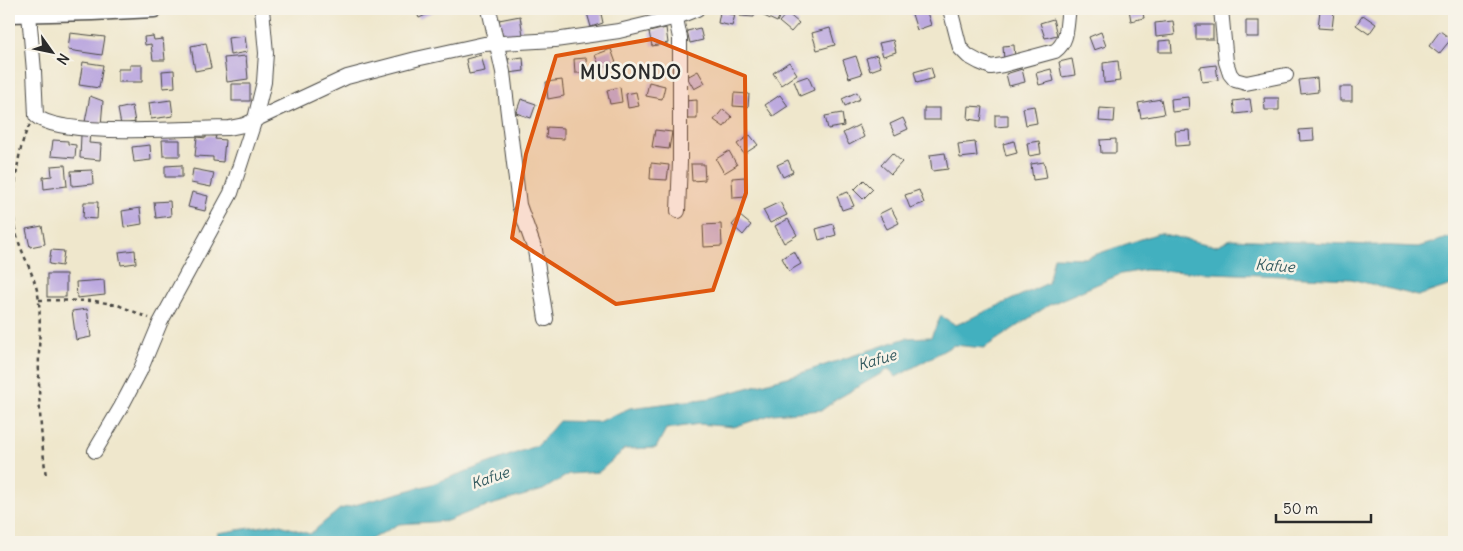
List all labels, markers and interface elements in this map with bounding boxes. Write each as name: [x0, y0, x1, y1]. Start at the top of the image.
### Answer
north arrow: [28, 28, 78, 78]
text: N: [53, 50, 73, 68]
district label: MUSONDO: [580, 60, 682, 84]
water label: Kafue: [1255, 255, 1296, 276]
water label: Kafue: [855, 345, 899, 374]
water label: Kafue: [468, 462, 512, 493]
scale bar: [1276, 491, 1370, 523]
text: 50 m: [1283, 499, 1318, 518]

